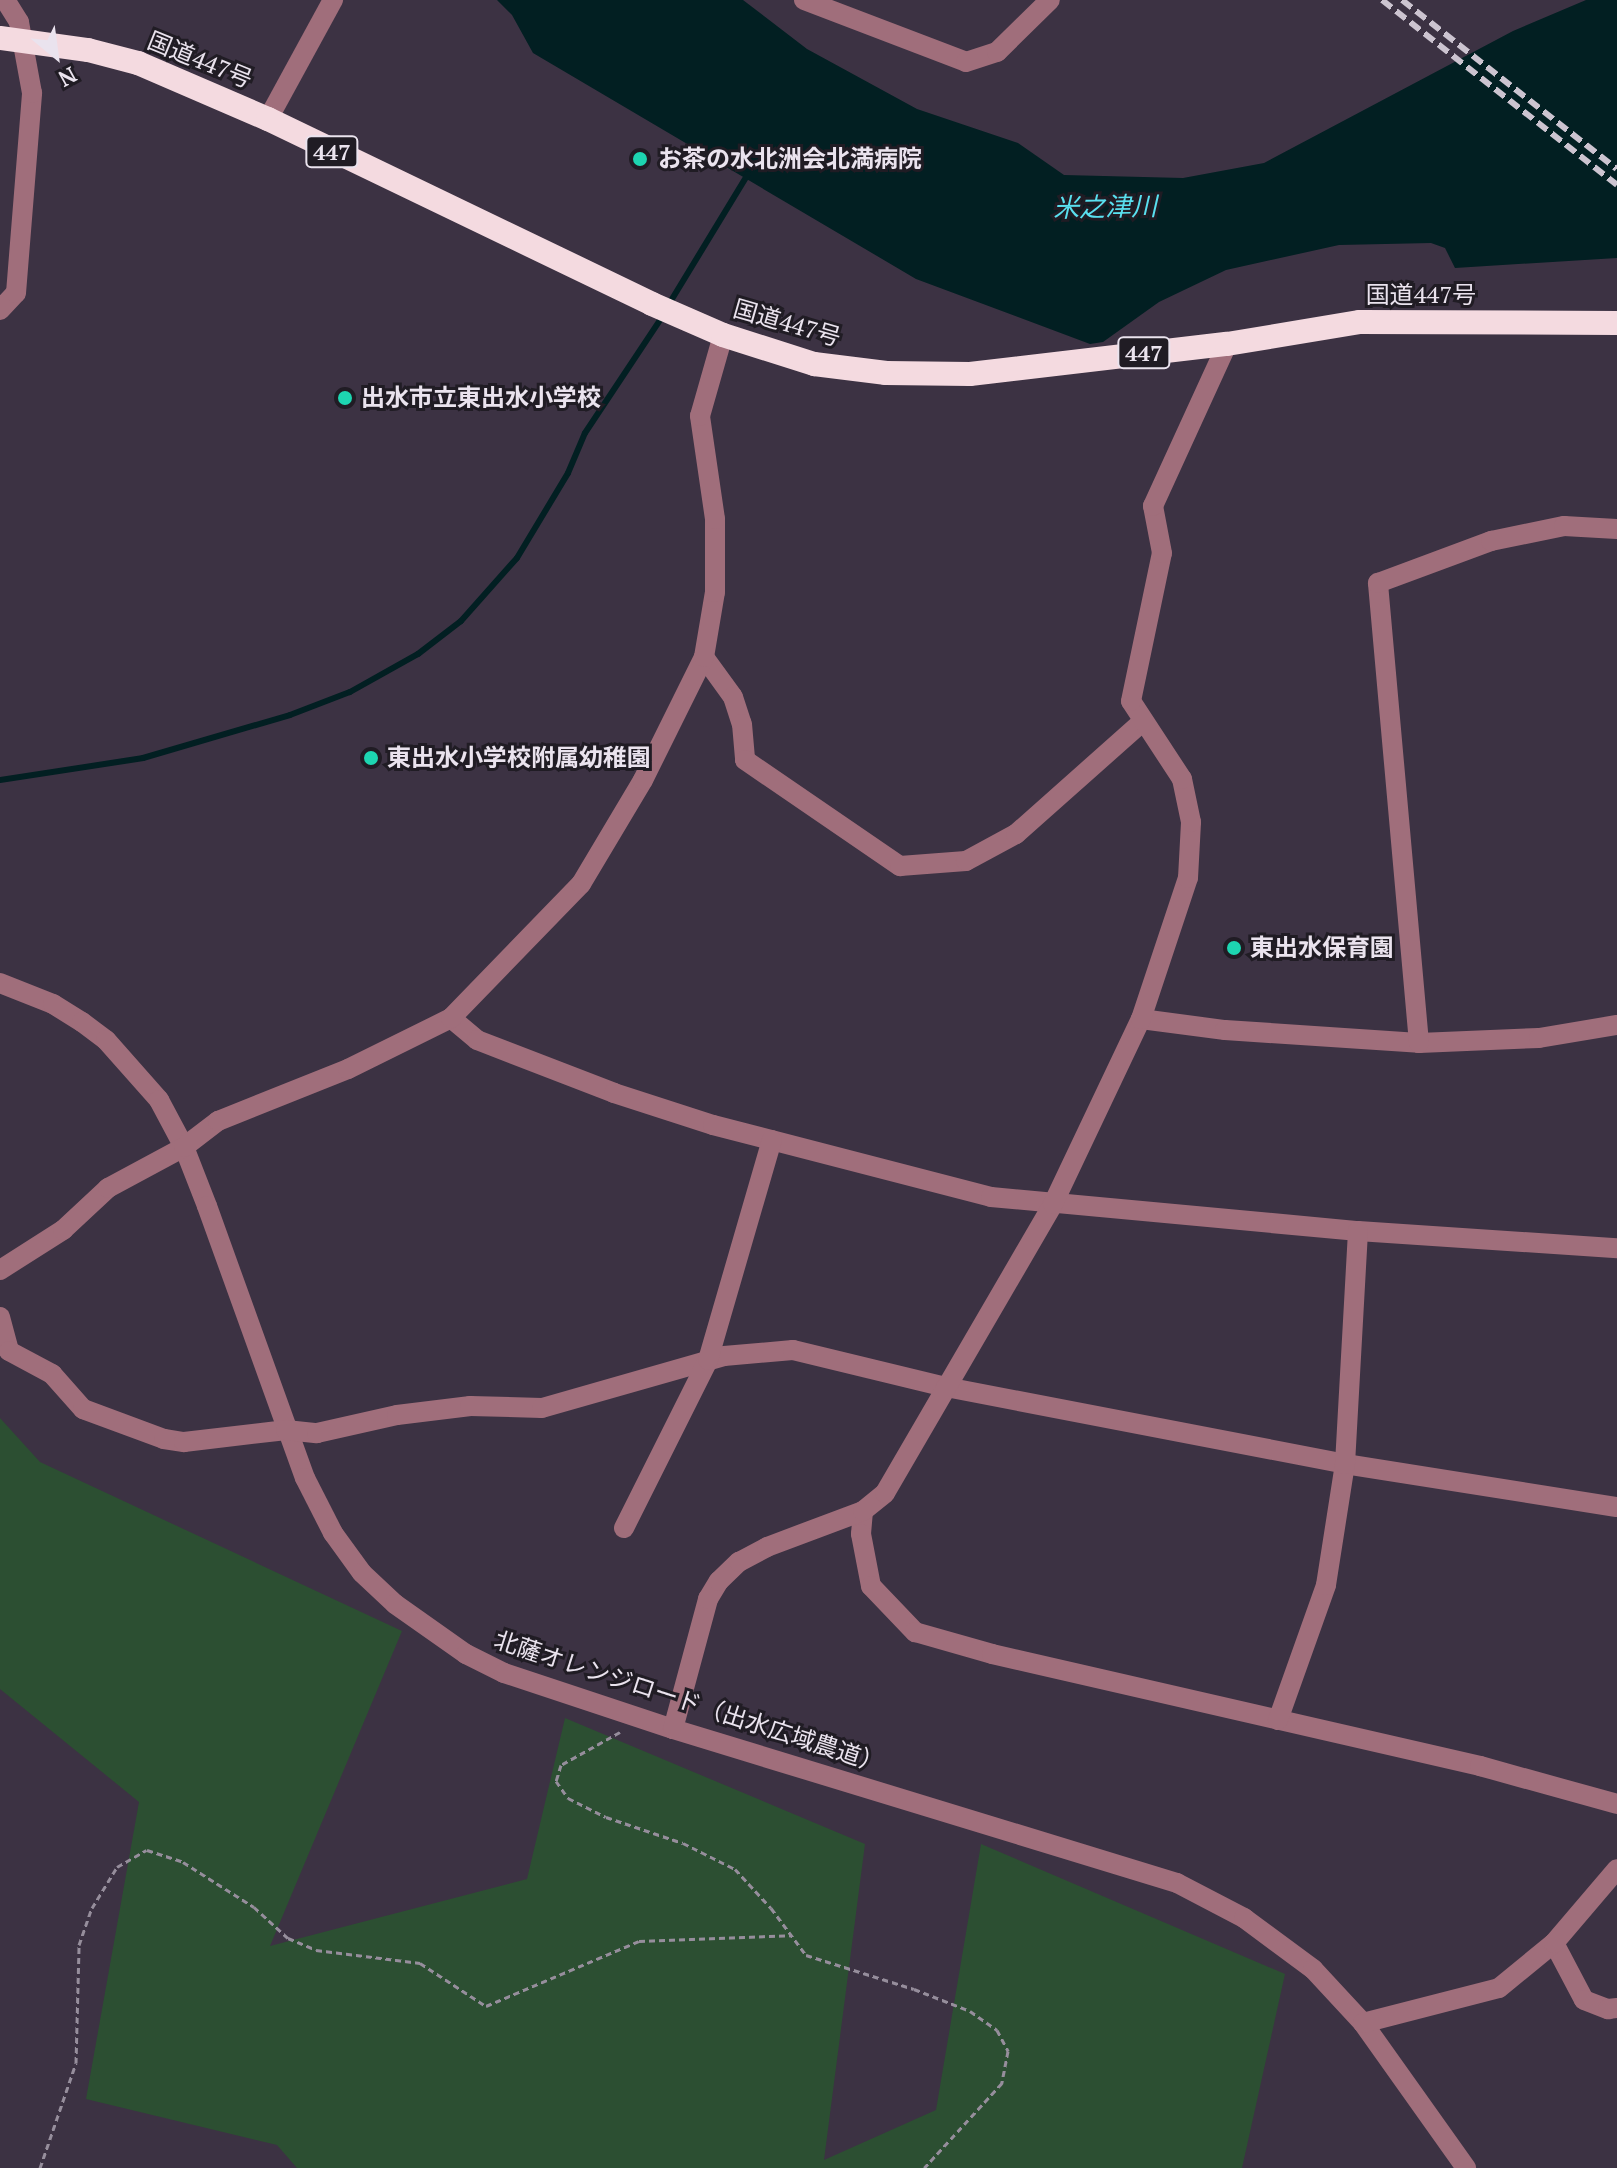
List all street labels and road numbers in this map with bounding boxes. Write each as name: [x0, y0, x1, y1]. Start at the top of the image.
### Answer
street label: 国道447号: [143, 26, 257, 94]
road number: 447: [304, 134, 360, 170]
street label: 国道447号: [1366, 281, 1476, 309]
street label: 国道447号: [730, 294, 844, 352]
road number: 447: [1116, 335, 1172, 371]
street label: 北薩オレンジロード（出水広域農道）: [491, 1625, 887, 1779]

